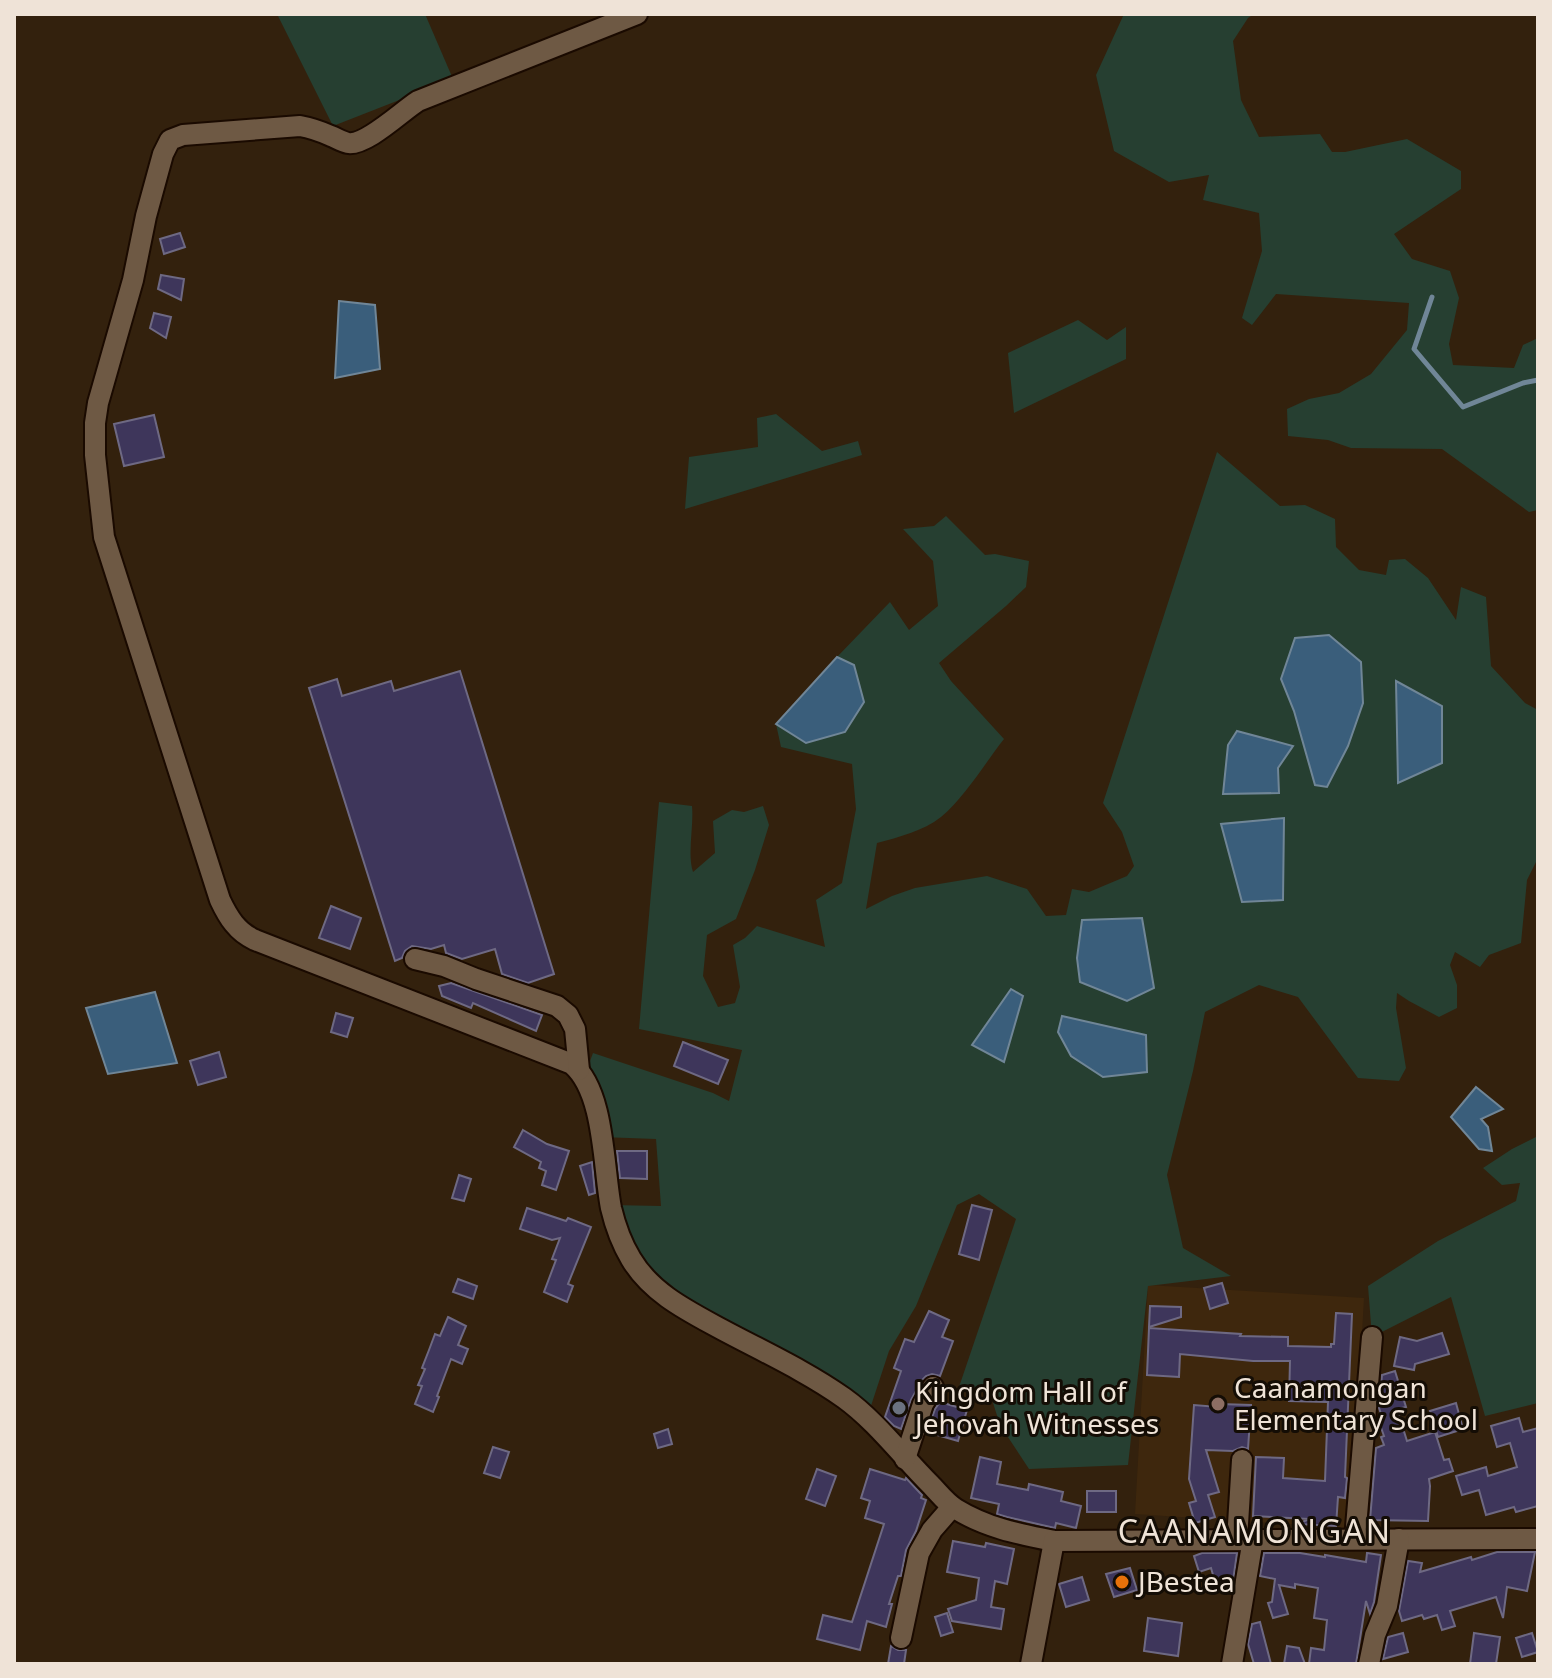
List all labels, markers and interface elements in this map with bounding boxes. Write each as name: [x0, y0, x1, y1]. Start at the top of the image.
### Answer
place label: Caanamongan Elementary School: [1234, 1368, 1478, 1438]
place label: Kingdom Hall of Jehovah Witnesses: [912, 1372, 1159, 1442]
marker: Caanamongan Elementary School: [1209, 1395, 1227, 1413]
marker: Kingdom Hall of Jehovah Witnesses: [890, 1399, 908, 1417]
district label: CAANAMONGAN: [1118, 1509, 1392, 1552]
place label: JBestea: [1135, 1562, 1235, 1600]
marker: JBestea: [1113, 1573, 1131, 1591]

